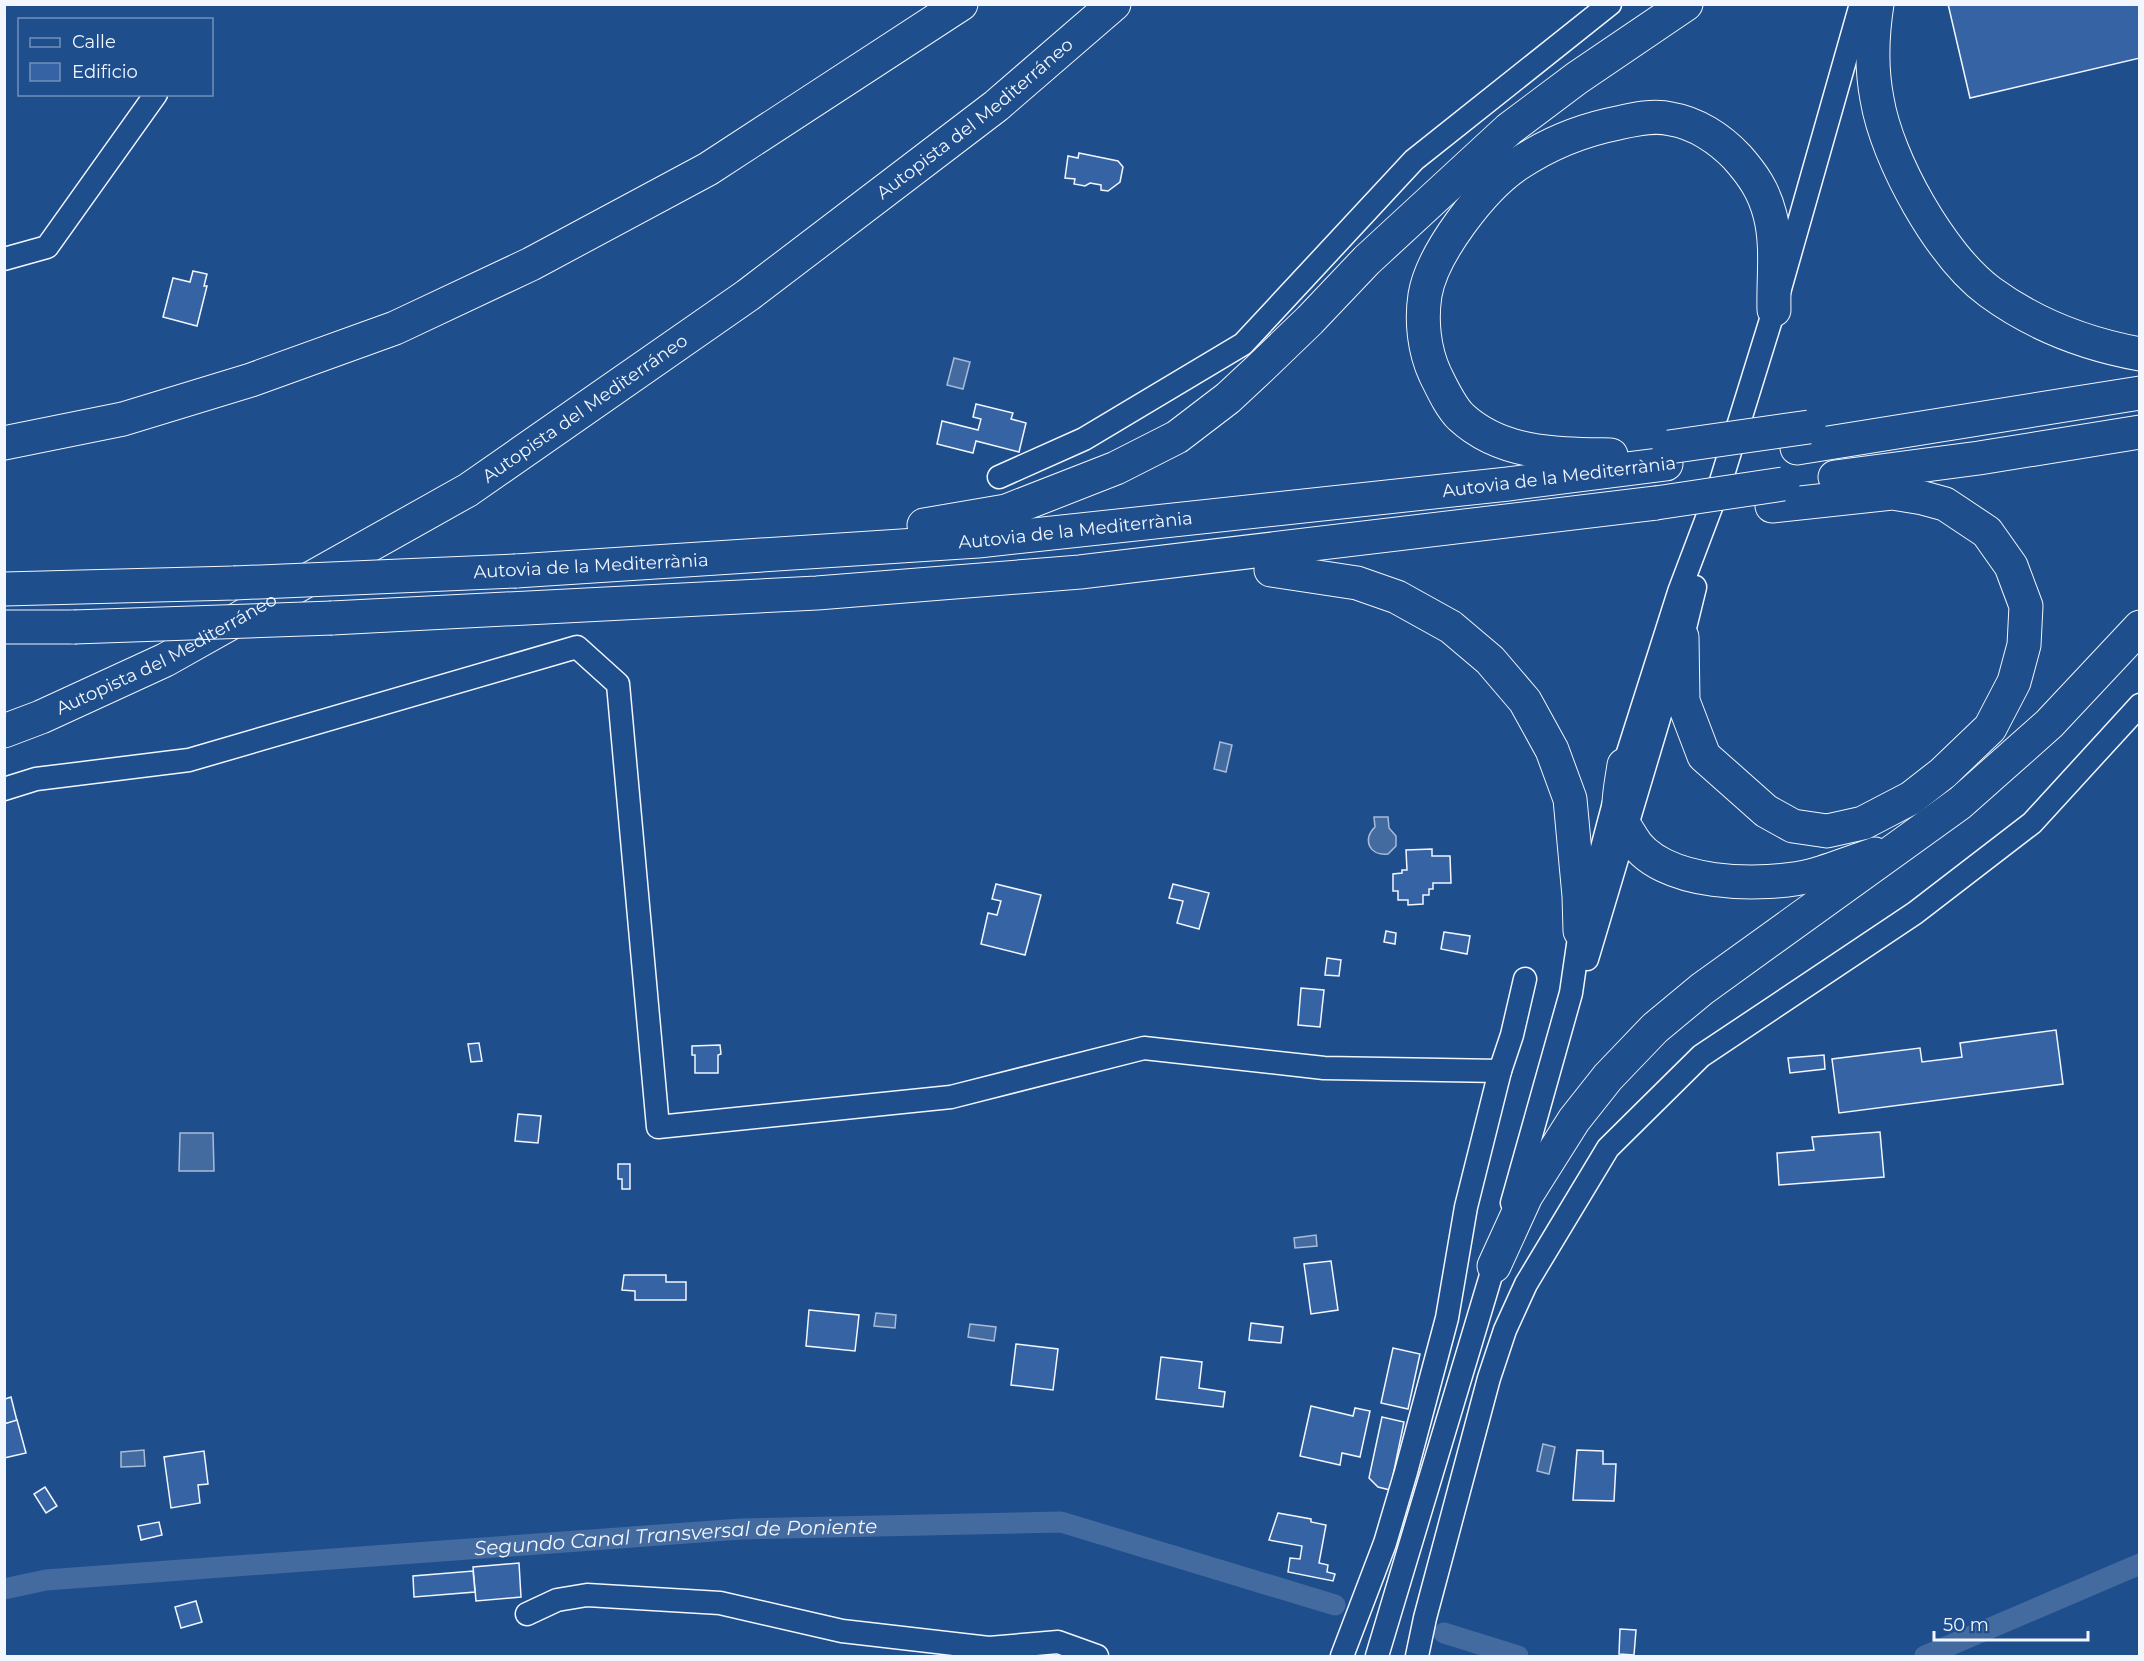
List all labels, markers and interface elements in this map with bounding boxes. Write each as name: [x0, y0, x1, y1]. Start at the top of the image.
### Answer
legend: [18, 18, 213, 96]
text: Calle: [72, 31, 116, 53]
street label: Autopista del Mediterráneo: [872, 33, 1077, 204]
text: Edificio: [72, 61, 138, 83]
street label: Autopista del Mediterráneo: [478, 329, 692, 488]
street label: Autovia de la Mediterrània: [1441, 452, 1677, 502]
street label: Autovia de la Mediterrània: [958, 507, 1194, 553]
street label: Autovia de la Mediterrània: [473, 549, 709, 583]
street label: Autopista del Mediterráneo: [53, 588, 281, 720]
water label: Segundo Canal Transversal de Poniente: [473, 1514, 877, 1561]
scale bar: [1934, 1604, 2088, 1642]
text: 50 m: [1943, 1614, 1989, 1636]

